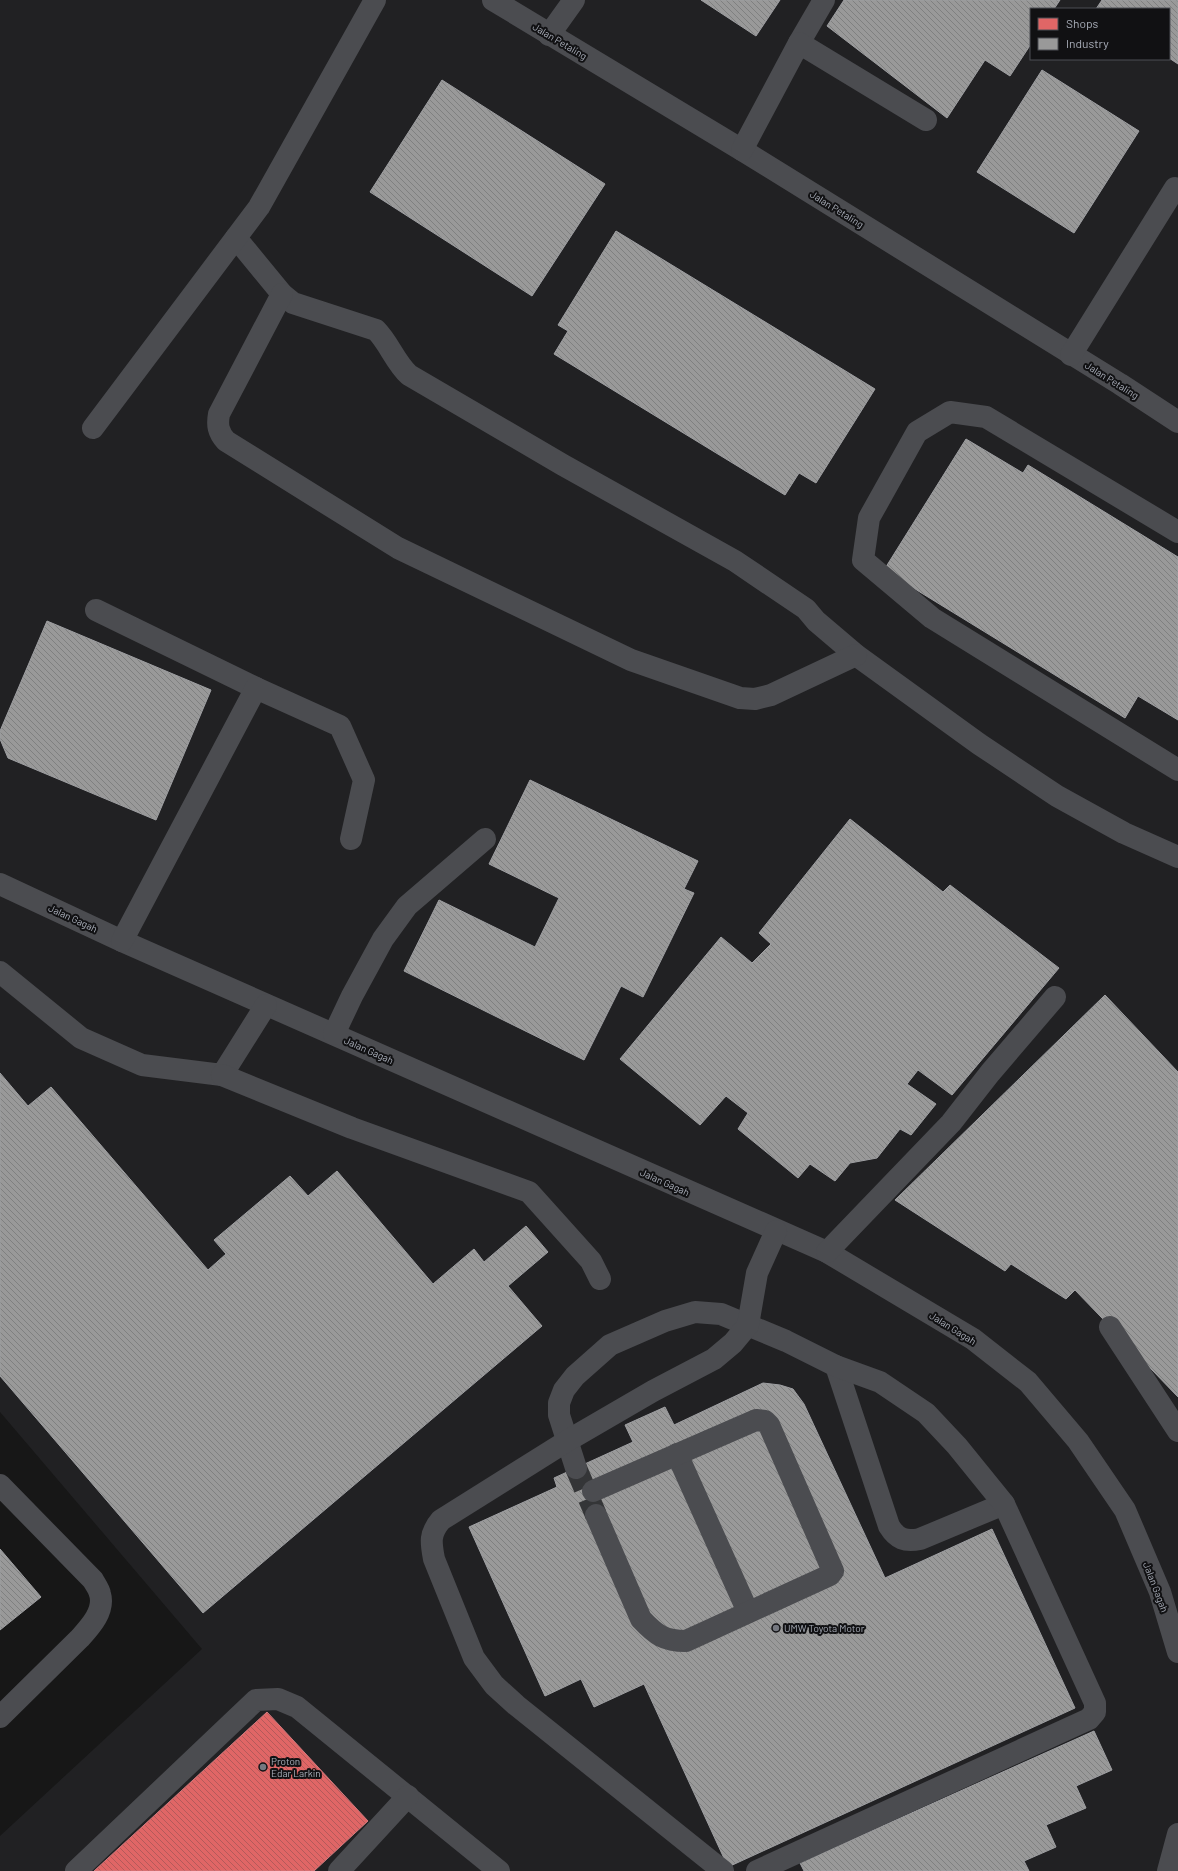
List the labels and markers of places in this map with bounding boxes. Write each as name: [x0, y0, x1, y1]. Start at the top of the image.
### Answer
place label: UMW Toyota Motor: [784, 1622, 865, 1634]
marker: UMW Toyota Motor: [771, 1623, 781, 1633]
place label: Proton Edar Larkin: [271, 1755, 321, 1779]
marker: Proton Edar Larkin: [258, 1762, 268, 1772]

